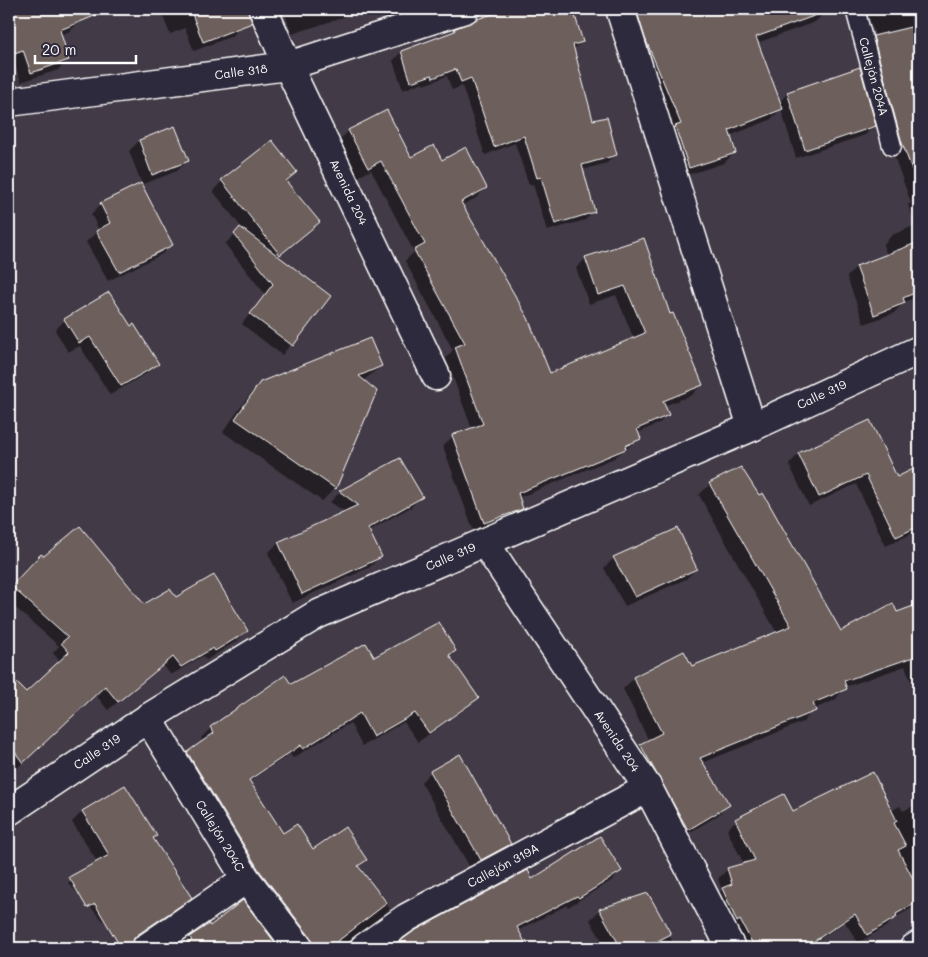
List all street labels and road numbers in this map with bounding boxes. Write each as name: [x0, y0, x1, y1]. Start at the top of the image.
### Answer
street label: Callejón 204A: [856, 35, 892, 117]
street label: Calle 318: [214, 60, 268, 82]
street label: Avenida 204: [327, 156, 372, 227]
street label: Calle 319: [794, 376, 849, 412]
street label: Calle 319: [423, 538, 478, 574]
street label: Avenida 204: [591, 706, 644, 775]
street label: Calle 319: [70, 730, 123, 773]
street label: Callejón 204C: [193, 797, 249, 874]
street label: Callejón 319A: [464, 839, 541, 891]

